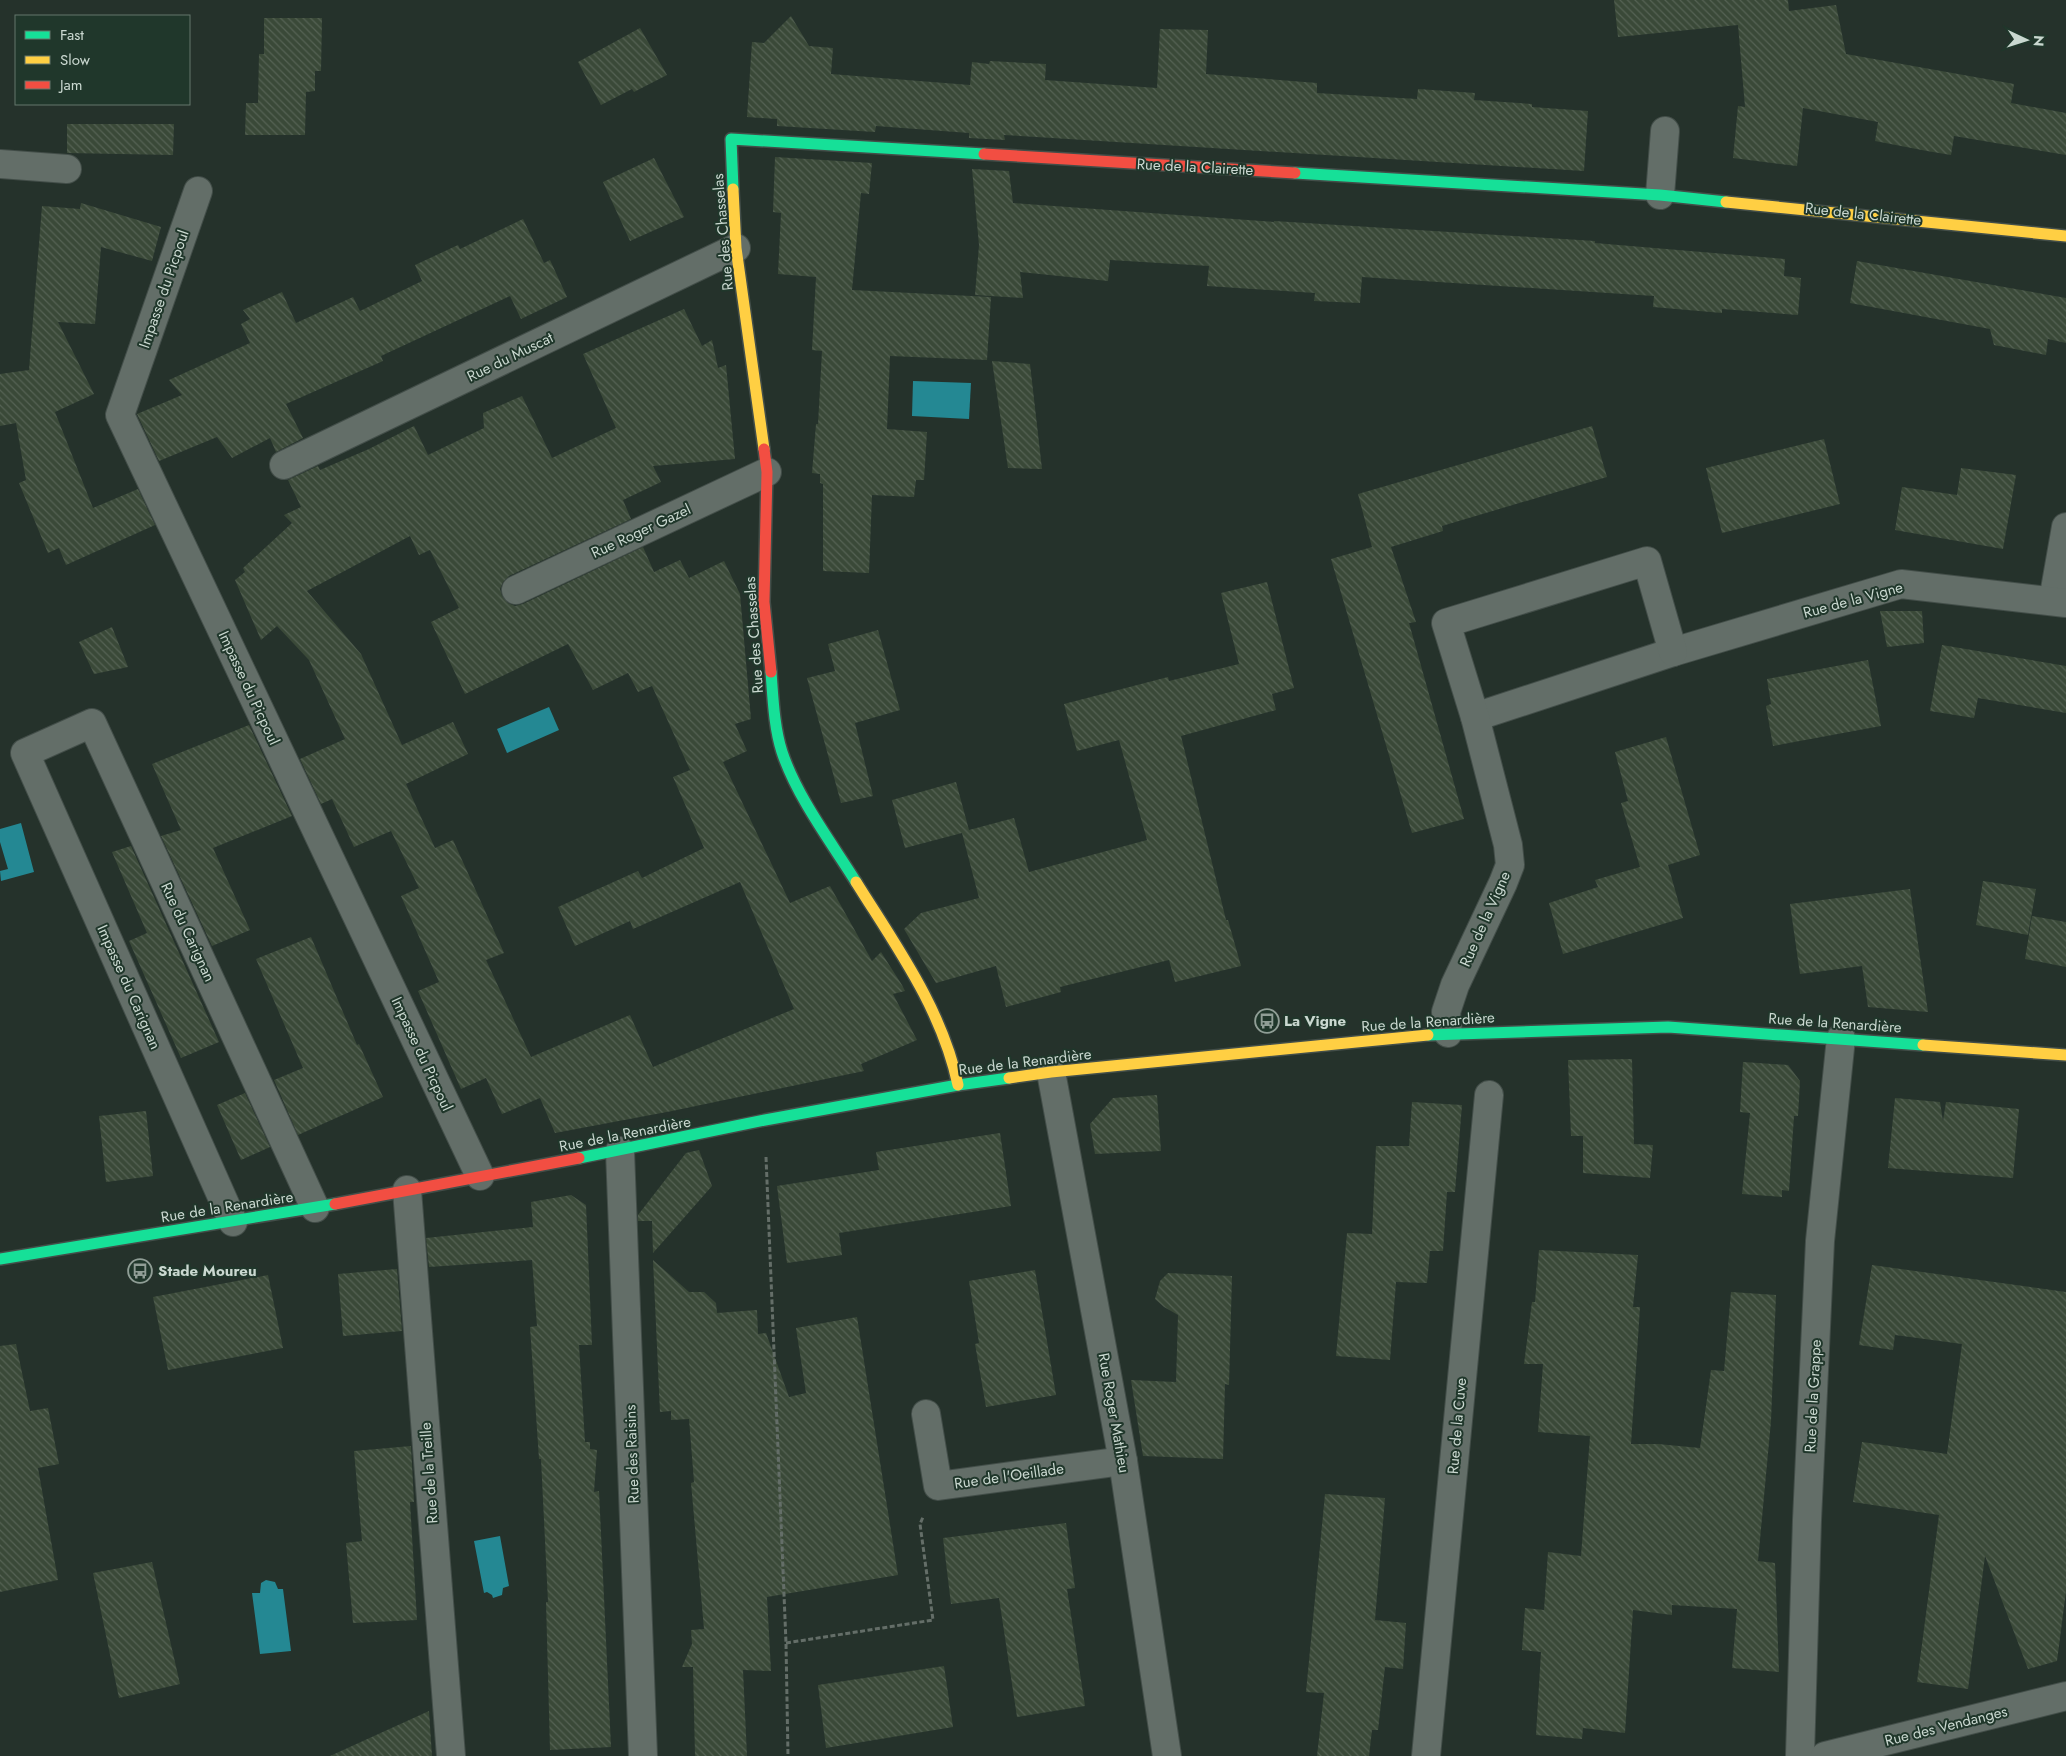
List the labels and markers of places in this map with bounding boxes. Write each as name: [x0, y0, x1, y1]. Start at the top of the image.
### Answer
bus stop icon: La Vigne: [1254, 1008, 1280, 1034]
place label: La Vigne: [1284, 1010, 1346, 1032]
bus stop icon: Stade Moureu: [127, 1258, 153, 1284]
place label: Stade Moureu: [158, 1260, 257, 1282]

